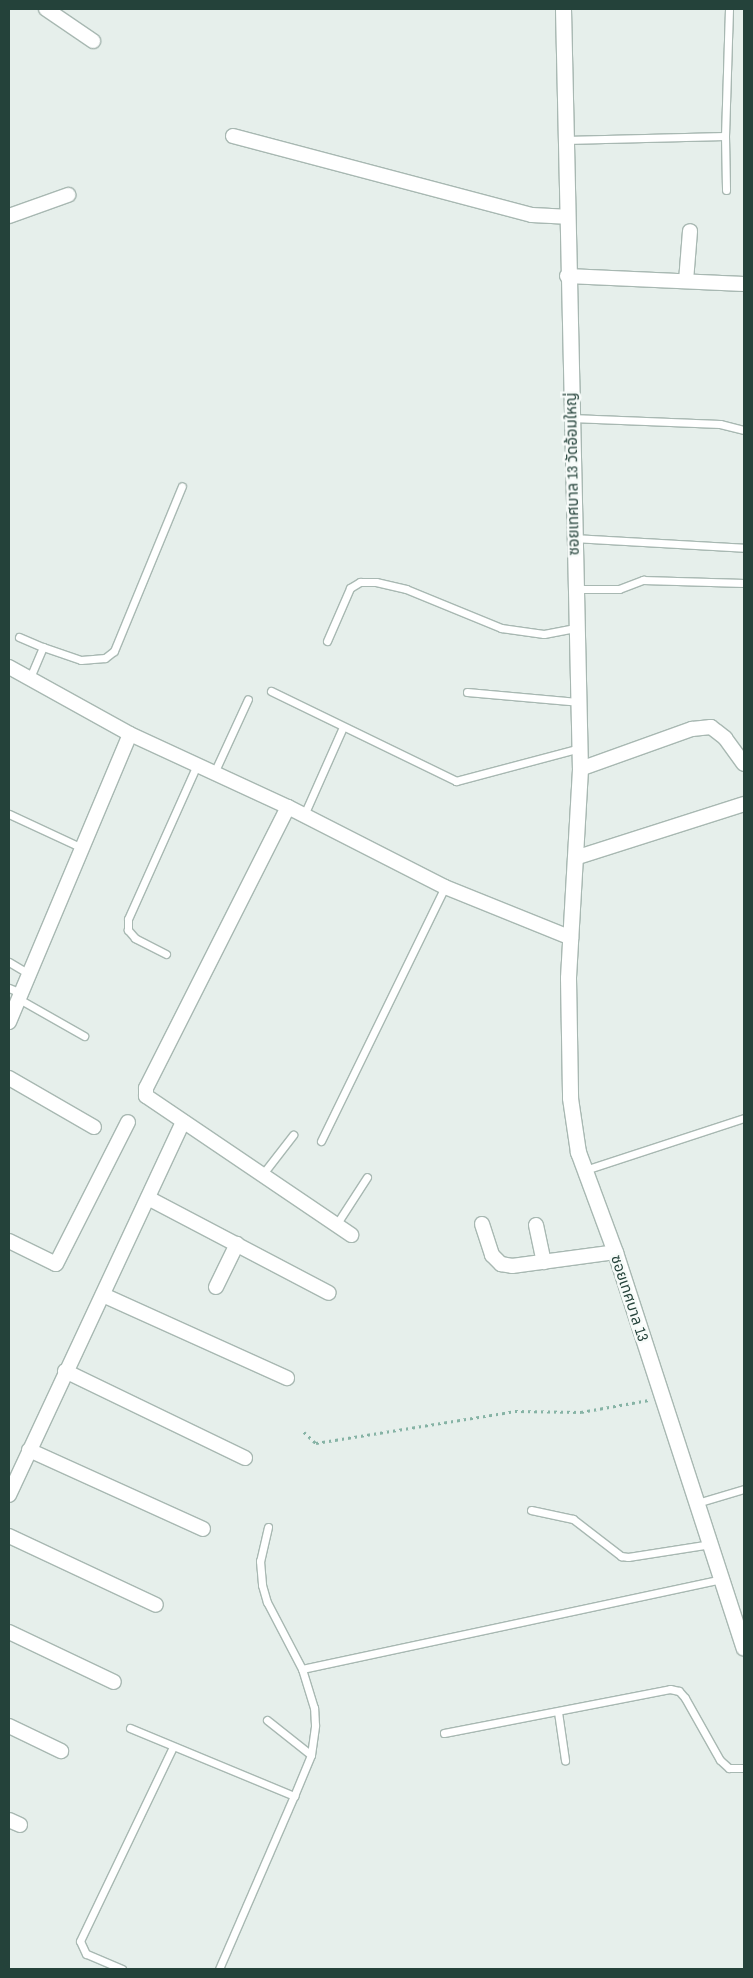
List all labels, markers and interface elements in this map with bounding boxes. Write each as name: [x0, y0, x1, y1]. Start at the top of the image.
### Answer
street label: ซอยเทศบาล 13 วัดอ้อมใหญ่: [562, 392, 582, 556]
street label: ซอยเทศบาล 13: [608, 1253, 652, 1343]

